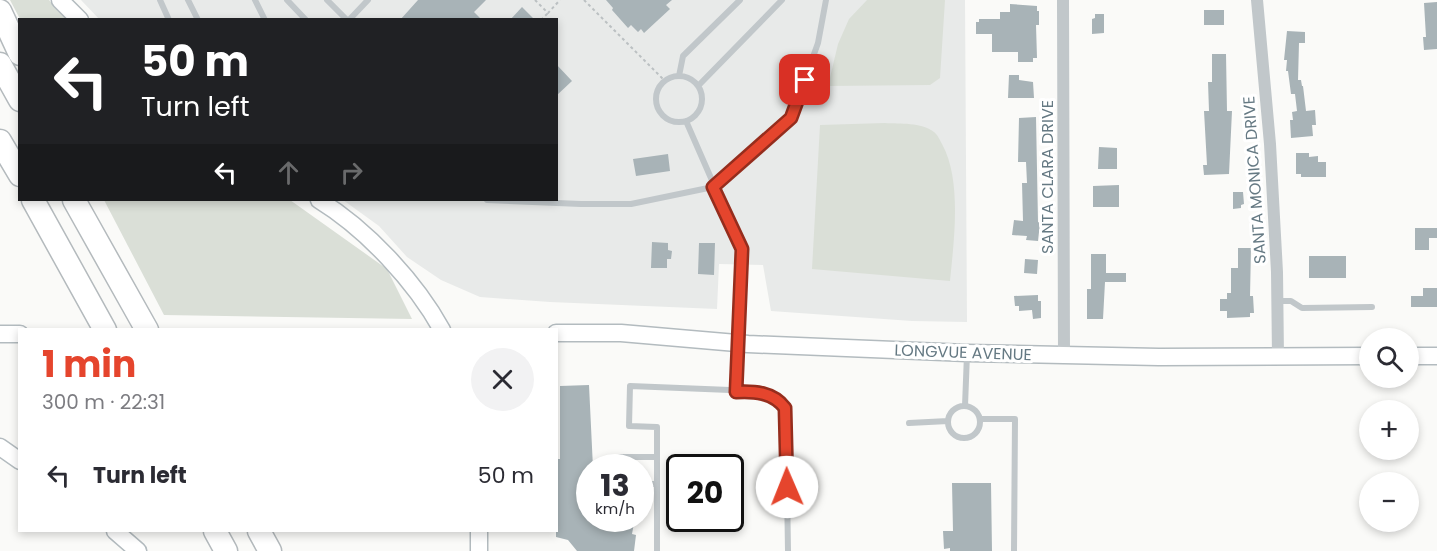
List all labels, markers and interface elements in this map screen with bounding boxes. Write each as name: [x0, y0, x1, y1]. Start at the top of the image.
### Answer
text: 50 m: [141, 32, 249, 91]
icon: left: [42, 42, 120, 120]
pin: [779, 54, 830, 105]
icon: arrive: [788, 63, 821, 96]
text: Turn left: [141, 88, 250, 125]
street label: SANTA MONICA DRIVE: [1237, 95, 1272, 265]
street label: SANTA CLARA DRIVE: [1036, 100, 1059, 254]
icon: left: [209, 156, 242, 189]
icon: ahead: [272, 156, 305, 189]
icon: right: [335, 156, 368, 189]
map controls: [1359, 328, 1419, 532]
button: search: [1359, 328, 1419, 388]
text: 1 min: [42, 339, 136, 390]
street label: LONGVUE AVENUE: [894, 339, 1032, 366]
button: close: [471, 348, 534, 411]
text: 300 m · 22:31: [42, 388, 165, 416]
button: +: [1359, 400, 1419, 460]
speed limit sign: 20: [666, 454, 744, 532]
position arrow: [755, 455, 819, 519]
icon: left: [42, 459, 75, 492]
text: Turn left: [93, 460, 187, 491]
text: 50 m: [478, 460, 534, 491]
text: 13: [600, 464, 630, 507]
button: −: [1359, 472, 1419, 532]
text: km/h: [595, 498, 635, 519]

